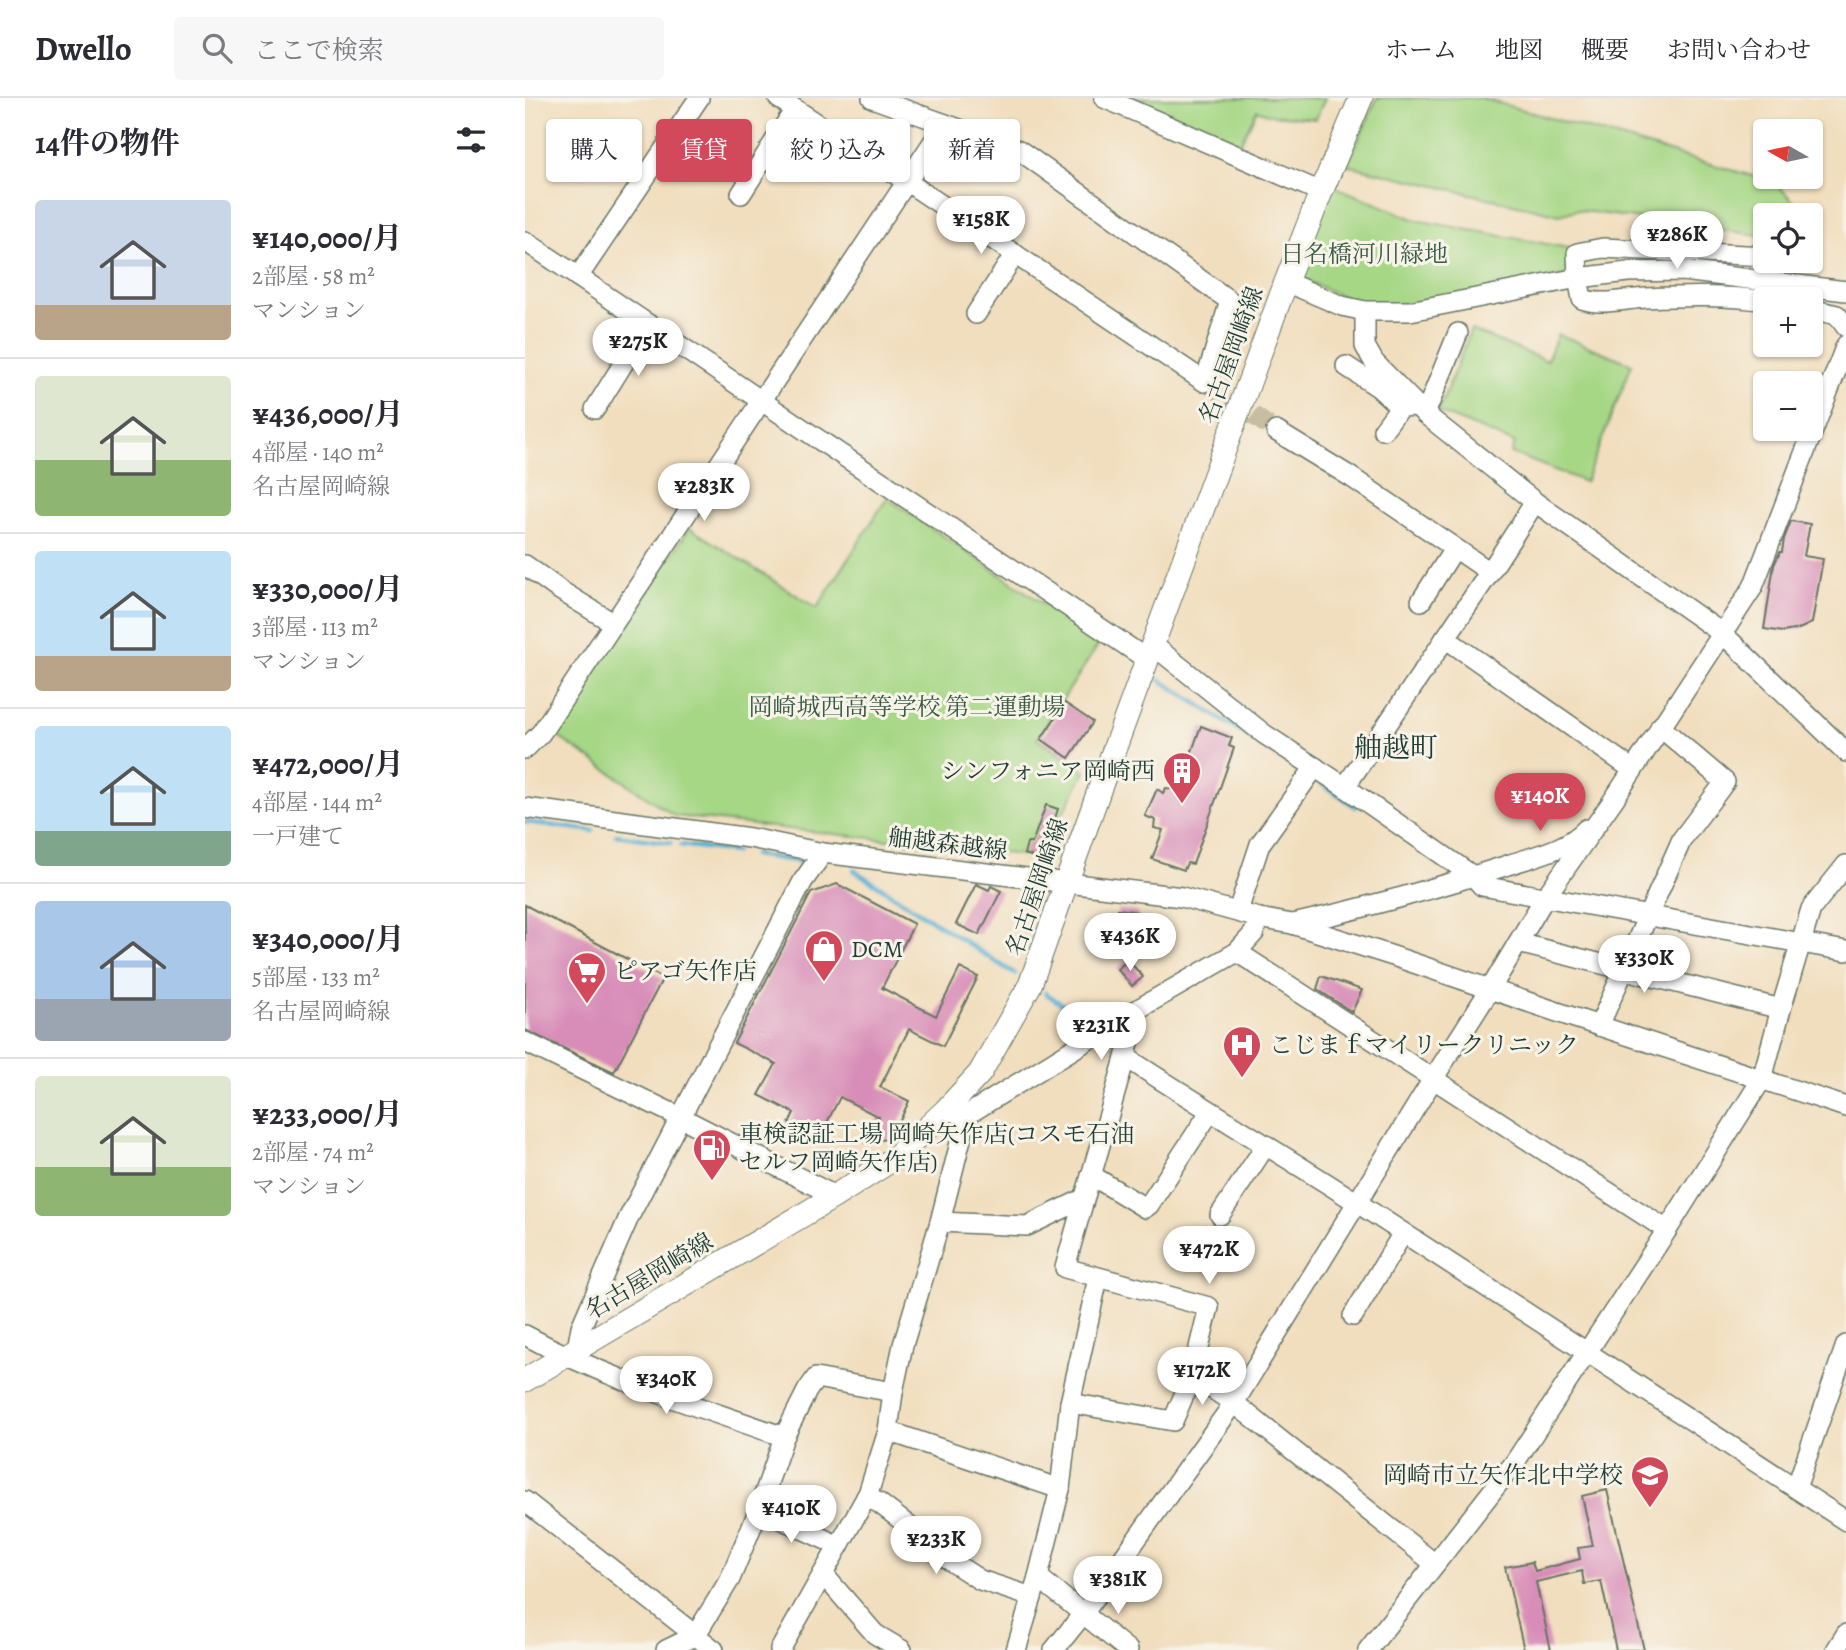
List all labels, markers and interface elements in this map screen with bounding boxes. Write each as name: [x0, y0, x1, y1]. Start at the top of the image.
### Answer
search box: [174, 17, 664, 80]
text: Dwello: [35, 26, 132, 71]
icon: search: [198, 29, 236, 67]
text: ここで検索: [254, 33, 384, 68]
text: ホーム: [1385, 34, 1457, 66]
text: 地図: [1495, 34, 1543, 66]
text: 概要: [1581, 34, 1629, 66]
text: お問い合わせ: [1667, 34, 1811, 66]
chip: 購入: [546, 119, 642, 182]
chip: 賃貸: [656, 119, 752, 182]
chip: 絞り込み: [766, 119, 910, 182]
chip: 新着: [924, 119, 1020, 182]
north arrow: [1753, 119, 1823, 189]
map controls: [1753, 119, 1823, 441]
icon: filters: [452, 121, 490, 159]
text: 14件の物件: [35, 123, 180, 163]
pin: ¥158K: [932, 197, 1030, 256]
text: ¥158K: [952, 203, 1010, 234]
button: locate: [1753, 203, 1823, 273]
pin: ¥286K: [1628, 212, 1726, 271]
text: ¥140,000/月: [252, 218, 402, 258]
text: ¥286K: [1646, 218, 1708, 249]
icon: home: [91, 228, 175, 312]
park label: 日名橋河川緑地: [1280, 238, 1448, 270]
text: 2部屋 · 58 m²: [252, 261, 375, 292]
street label: 名古屋岡崎線: [1191, 282, 1271, 428]
button: +: [1753, 287, 1823, 357]
text: マンション: [252, 295, 366, 326]
pin: ¥275K: [589, 318, 687, 378]
text: ¥275K: [608, 325, 668, 356]
button: −: [1753, 371, 1823, 441]
text: ¥436,000/月: [252, 394, 403, 434]
icon: home: [91, 404, 175, 488]
text: 4部屋 · 140 m²: [252, 437, 384, 468]
pin: ¥283K: [655, 464, 753, 523]
text: ¥283K: [674, 470, 734, 501]
text: 名古屋岡崎線: [252, 471, 390, 502]
text: ¥330,000/月: [252, 569, 403, 609]
icon: home: [91, 579, 175, 663]
text: 3部屋 · 113 m²: [252, 612, 378, 643]
text: マンション: [252, 646, 366, 677]
park label: 岡崎城西高等学校 第二運動場: [749, 691, 1065, 723]
district label: 舳越町: [1354, 729, 1438, 767]
text: ¥472,000/月: [252, 744, 404, 784]
building icon: シンフォニア岡崎西: [1161, 750, 1203, 805]
icon: home: [91, 754, 175, 838]
place label: シンフォニア岡崎西: [941, 755, 1155, 787]
pin: ¥140K: [1491, 774, 1589, 833]
text: ¥140K: [1511, 780, 1569, 811]
text: 4部屋 · 144 m²: [252, 787, 382, 818]
street label: 名古屋岡崎線: [998, 814, 1076, 960]
text: 一戸建て: [252, 821, 344, 852]
street label: 舳越森越線: [886, 821, 1010, 867]
pin: ¥436K: [1081, 914, 1179, 973]
text: ¥340,000/月: [252, 919, 405, 959]
text: ¥436K: [1100, 920, 1160, 951]
shop icon: DCM: [803, 928, 845, 983]
icon: home: [91, 929, 175, 1013]
place label: DCM: [851, 933, 903, 965]
pin: ¥330K: [1595, 936, 1693, 995]
text: ¥330K: [1614, 942, 1674, 973]
supermarket icon: ピアゴ矢作店: [566, 950, 608, 1005]
place label: ピアゴ矢作店: [614, 955, 757, 987]
text: 5部屋 · 133 m²: [252, 962, 380, 993]
text: 名古屋岡崎線: [252, 996, 390, 1027]
pin: ¥231K: [1052, 1002, 1150, 1062]
text: ¥231K: [1072, 1009, 1130, 1040]
hospital icon: こじまｆマイリークリニック: [1221, 1024, 1263, 1079]
place label: こじまｆマイリークリニック: [1269, 1029, 1579, 1061]
text: ¥233,000/月: [252, 1094, 403, 1134]
icon: home: [91, 1104, 175, 1188]
place label: 車検認証工場 岡崎矢作店(コスモ石油 セルフ岡崎矢作店): [739, 1118, 1134, 1178]
fuel station icon: 車検認証工場 岡崎矢作店(コスモ石油 セルフ岡崎矢作店): [691, 1127, 733, 1182]
text: 2部屋 · 74 m²: [252, 1137, 374, 1168]
text: マンション: [252, 1171, 366, 1202]
street label: 名古屋岡崎線: [579, 1225, 719, 1327]
pin: ¥472K: [1160, 1226, 1258, 1286]
text: ¥472K: [1179, 1233, 1239, 1264]
pin: ¥172K: [1153, 1348, 1251, 1407]
text: ¥172K: [1173, 1354, 1231, 1385]
pin: ¥340K: [617, 1356, 715, 1416]
text: ¥340K: [636, 1363, 696, 1394]
school or university icon: 岡崎市立矢作北中学校: [1629, 1454, 1671, 1509]
place label: 岡崎市立矢作北中学校: [1383, 1459, 1623, 1491]
pin: ¥410K: [742, 1486, 840, 1545]
text: ¥410K: [762, 1492, 820, 1523]
pin: ¥233K: [887, 1516, 985, 1576]
text: ¥233K: [906, 1523, 966, 1554]
pin: ¥381K: [1069, 1556, 1167, 1616]
text: ¥381K: [1089, 1563, 1147, 1594]

